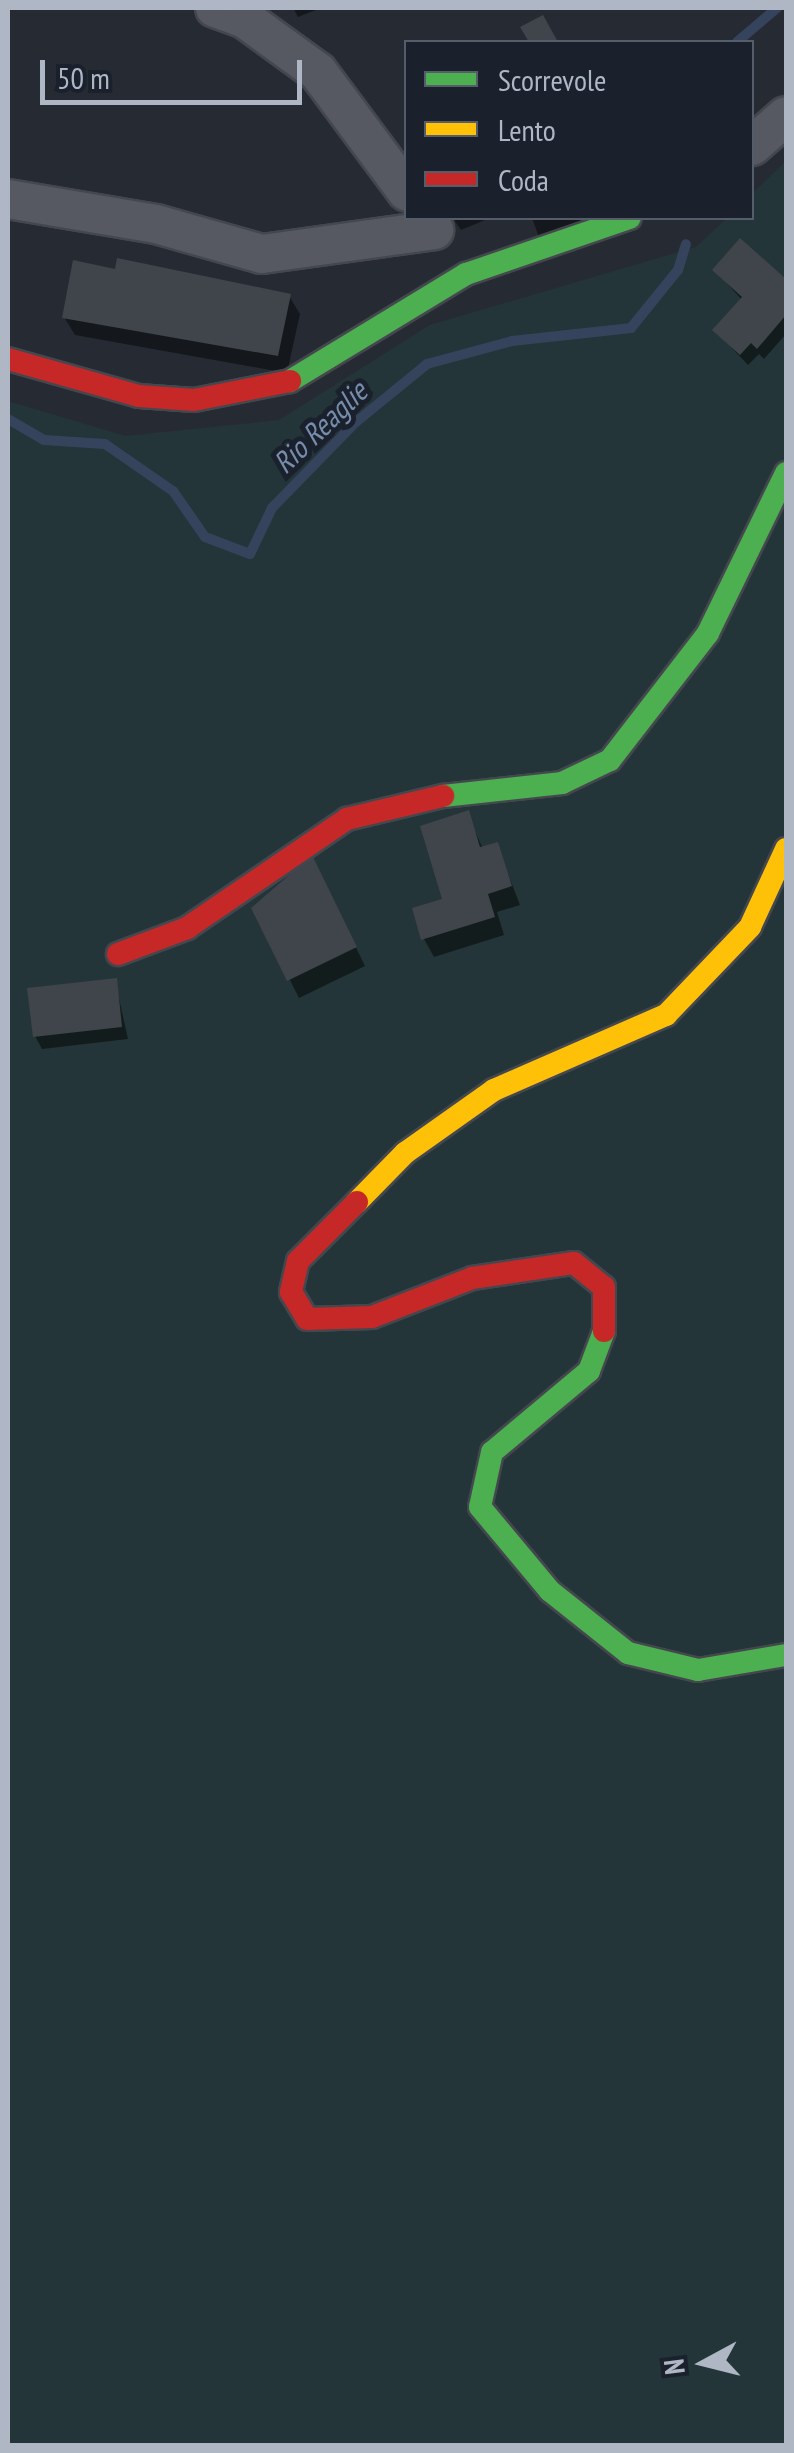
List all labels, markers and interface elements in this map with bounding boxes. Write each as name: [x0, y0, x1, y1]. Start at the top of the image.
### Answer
scale bar: [45, 40, 308, 102]
legend: [404, 40, 754, 220]
text: 50 m: [57, 58, 110, 97]
text: Scorrevole: [498, 60, 606, 99]
text: Lento: [498, 110, 556, 149]
text: Coda: [498, 160, 549, 199]
water label: Rio Reaglie: [266, 374, 374, 480]
north arrow: [654, 2313, 754, 2413]
text: N: [654, 2357, 693, 2376]

